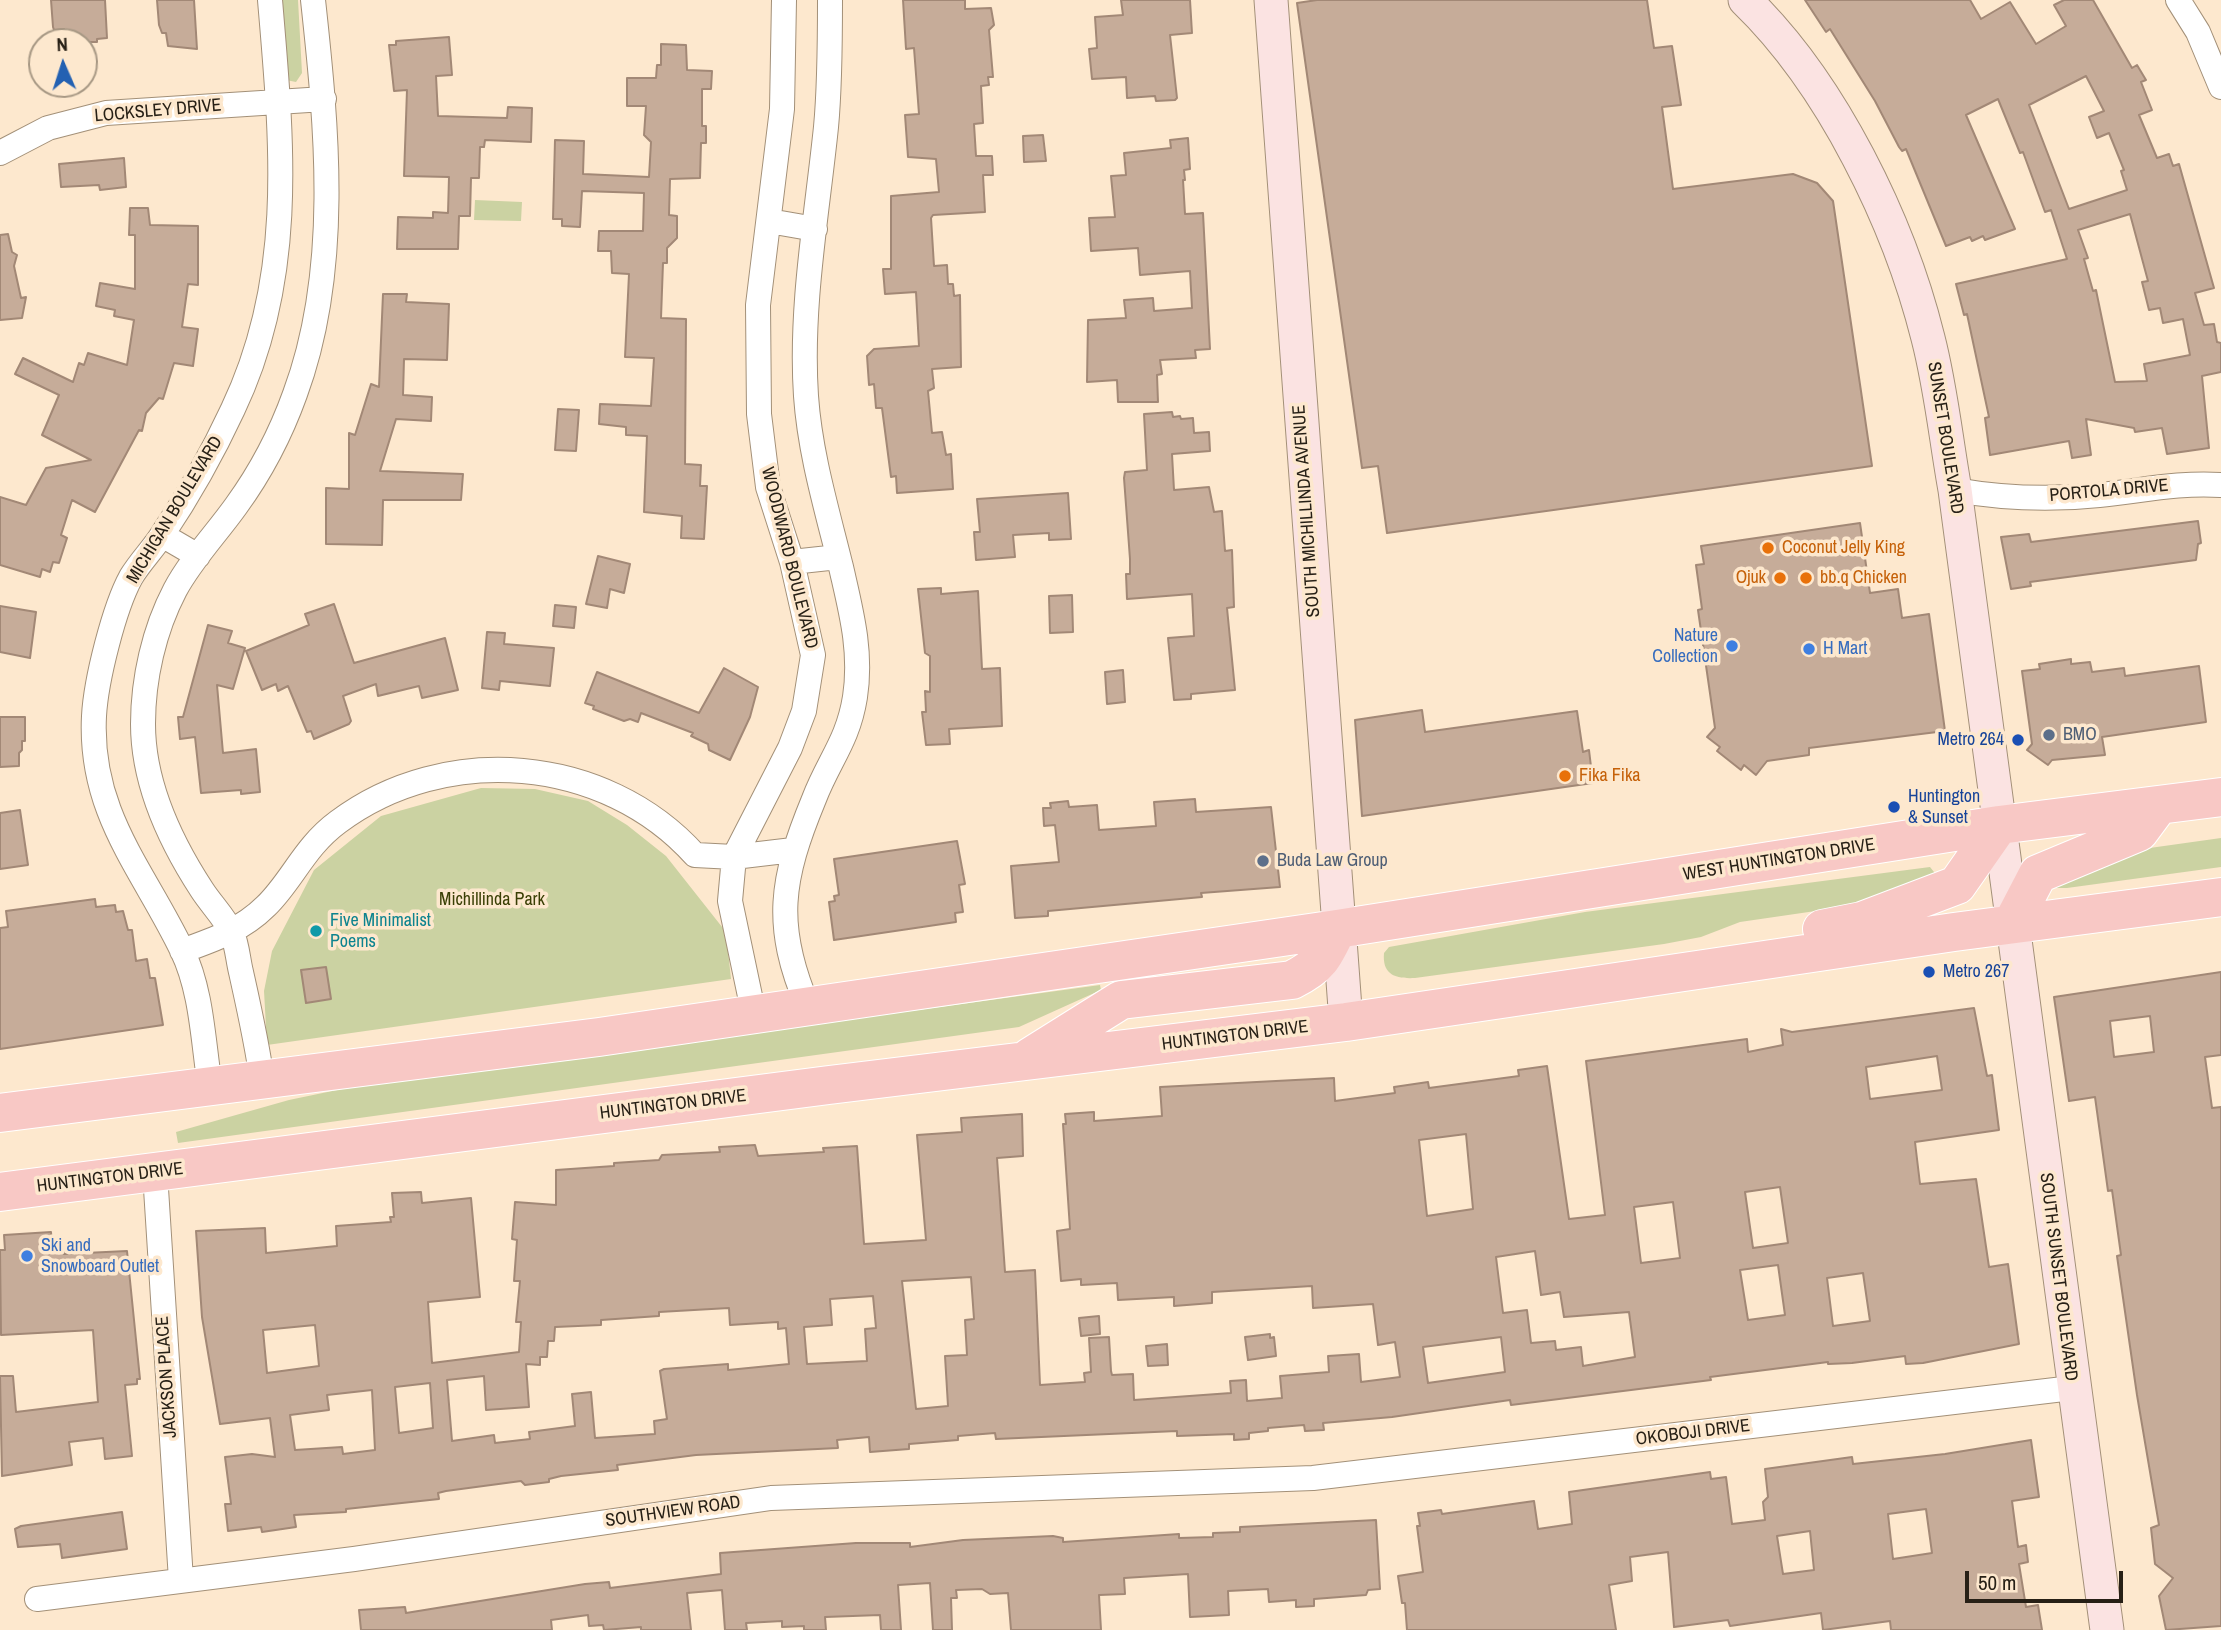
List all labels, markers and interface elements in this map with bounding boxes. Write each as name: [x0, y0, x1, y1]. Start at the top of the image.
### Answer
north arrow: [28, 28, 98, 98]
text: N: [56, 31, 68, 57]
street label: LOCKSLEY DRIVE: [94, 95, 222, 127]
street label: SUNSET BOULEVARD: [1922, 360, 1968, 516]
street label: SOUTH MICHILLINDA AVENUE: [1289, 404, 1325, 618]
street label: MICHIGAN BOULEVARD: [123, 432, 227, 588]
street label: WOODWARD BOULEVARD: [756, 465, 822, 651]
street label: PORTOLA DRIVE: [2049, 475, 2169, 507]
place label: Coconut Jelly King: [1782, 537, 1905, 559]
marker: Coconut Jelly King: [1760, 540, 1776, 556]
place label: Ojuk: [1736, 567, 1766, 589]
place label: bb.q Chicken: [1820, 567, 1907, 589]
marker: Ojuk: [1772, 570, 1788, 586]
marker: bb.q Chicken: [1798, 570, 1814, 586]
place label: Nature Collection: [1652, 625, 1718, 668]
marker: Nature Collection: [1724, 638, 1740, 654]
place label: H Mart: [1823, 638, 1867, 660]
marker: H Mart: [1801, 641, 1817, 657]
place label: BMO: [2063, 724, 2097, 746]
marker: BMO: [2041, 727, 2057, 743]
place label: Metro 264: [1938, 729, 2004, 751]
marker: Metro 264: [2010, 732, 2026, 748]
place label: Fika Fika: [1579, 765, 1641, 787]
marker: Fika Fika: [1557, 768, 1573, 784]
place label: Huntington & Sunset: [1908, 786, 1980, 828]
marker: Huntington & Sunset: [1886, 799, 1902, 815]
street label: WEST HUNTINGTON DRIVE: [1681, 834, 1877, 886]
place label: Buda Law Group: [1277, 850, 1388, 872]
marker: Buda Law Group: [1255, 853, 1271, 869]
park label: Michillinda Park: [439, 889, 545, 911]
place label: Five Minimalist Poems: [330, 910, 431, 953]
marker: Five Minimalist Poems: [308, 923, 324, 939]
place label: Metro 267: [1943, 961, 2009, 983]
marker: Metro 267: [1921, 964, 1937, 980]
street label: HUNTINGTON DRIVE: [1161, 1016, 1309, 1056]
street label: HUNTINGTON DRIVE: [599, 1085, 747, 1125]
street label: HUNTINGTON DRIVE: [36, 1158, 184, 1198]
street label: SOUTH SUNSET BOULEVARD: [2035, 1172, 2081, 1382]
place label: Ski and Snowboard Outlet: [41, 1235, 159, 1278]
marker: Ski and Snowboard Outlet: [19, 1248, 35, 1264]
street label: JACKSON PLACE: [152, 1315, 182, 1439]
street label: OKOBOJI DRIVE: [1635, 1415, 1751, 1451]
street label: SOUTHVIEW ROAD: [604, 1492, 742, 1532]
scale bar: [1969, 1556, 2126, 1600]
text: 50 m: [1978, 1568, 2016, 1597]

